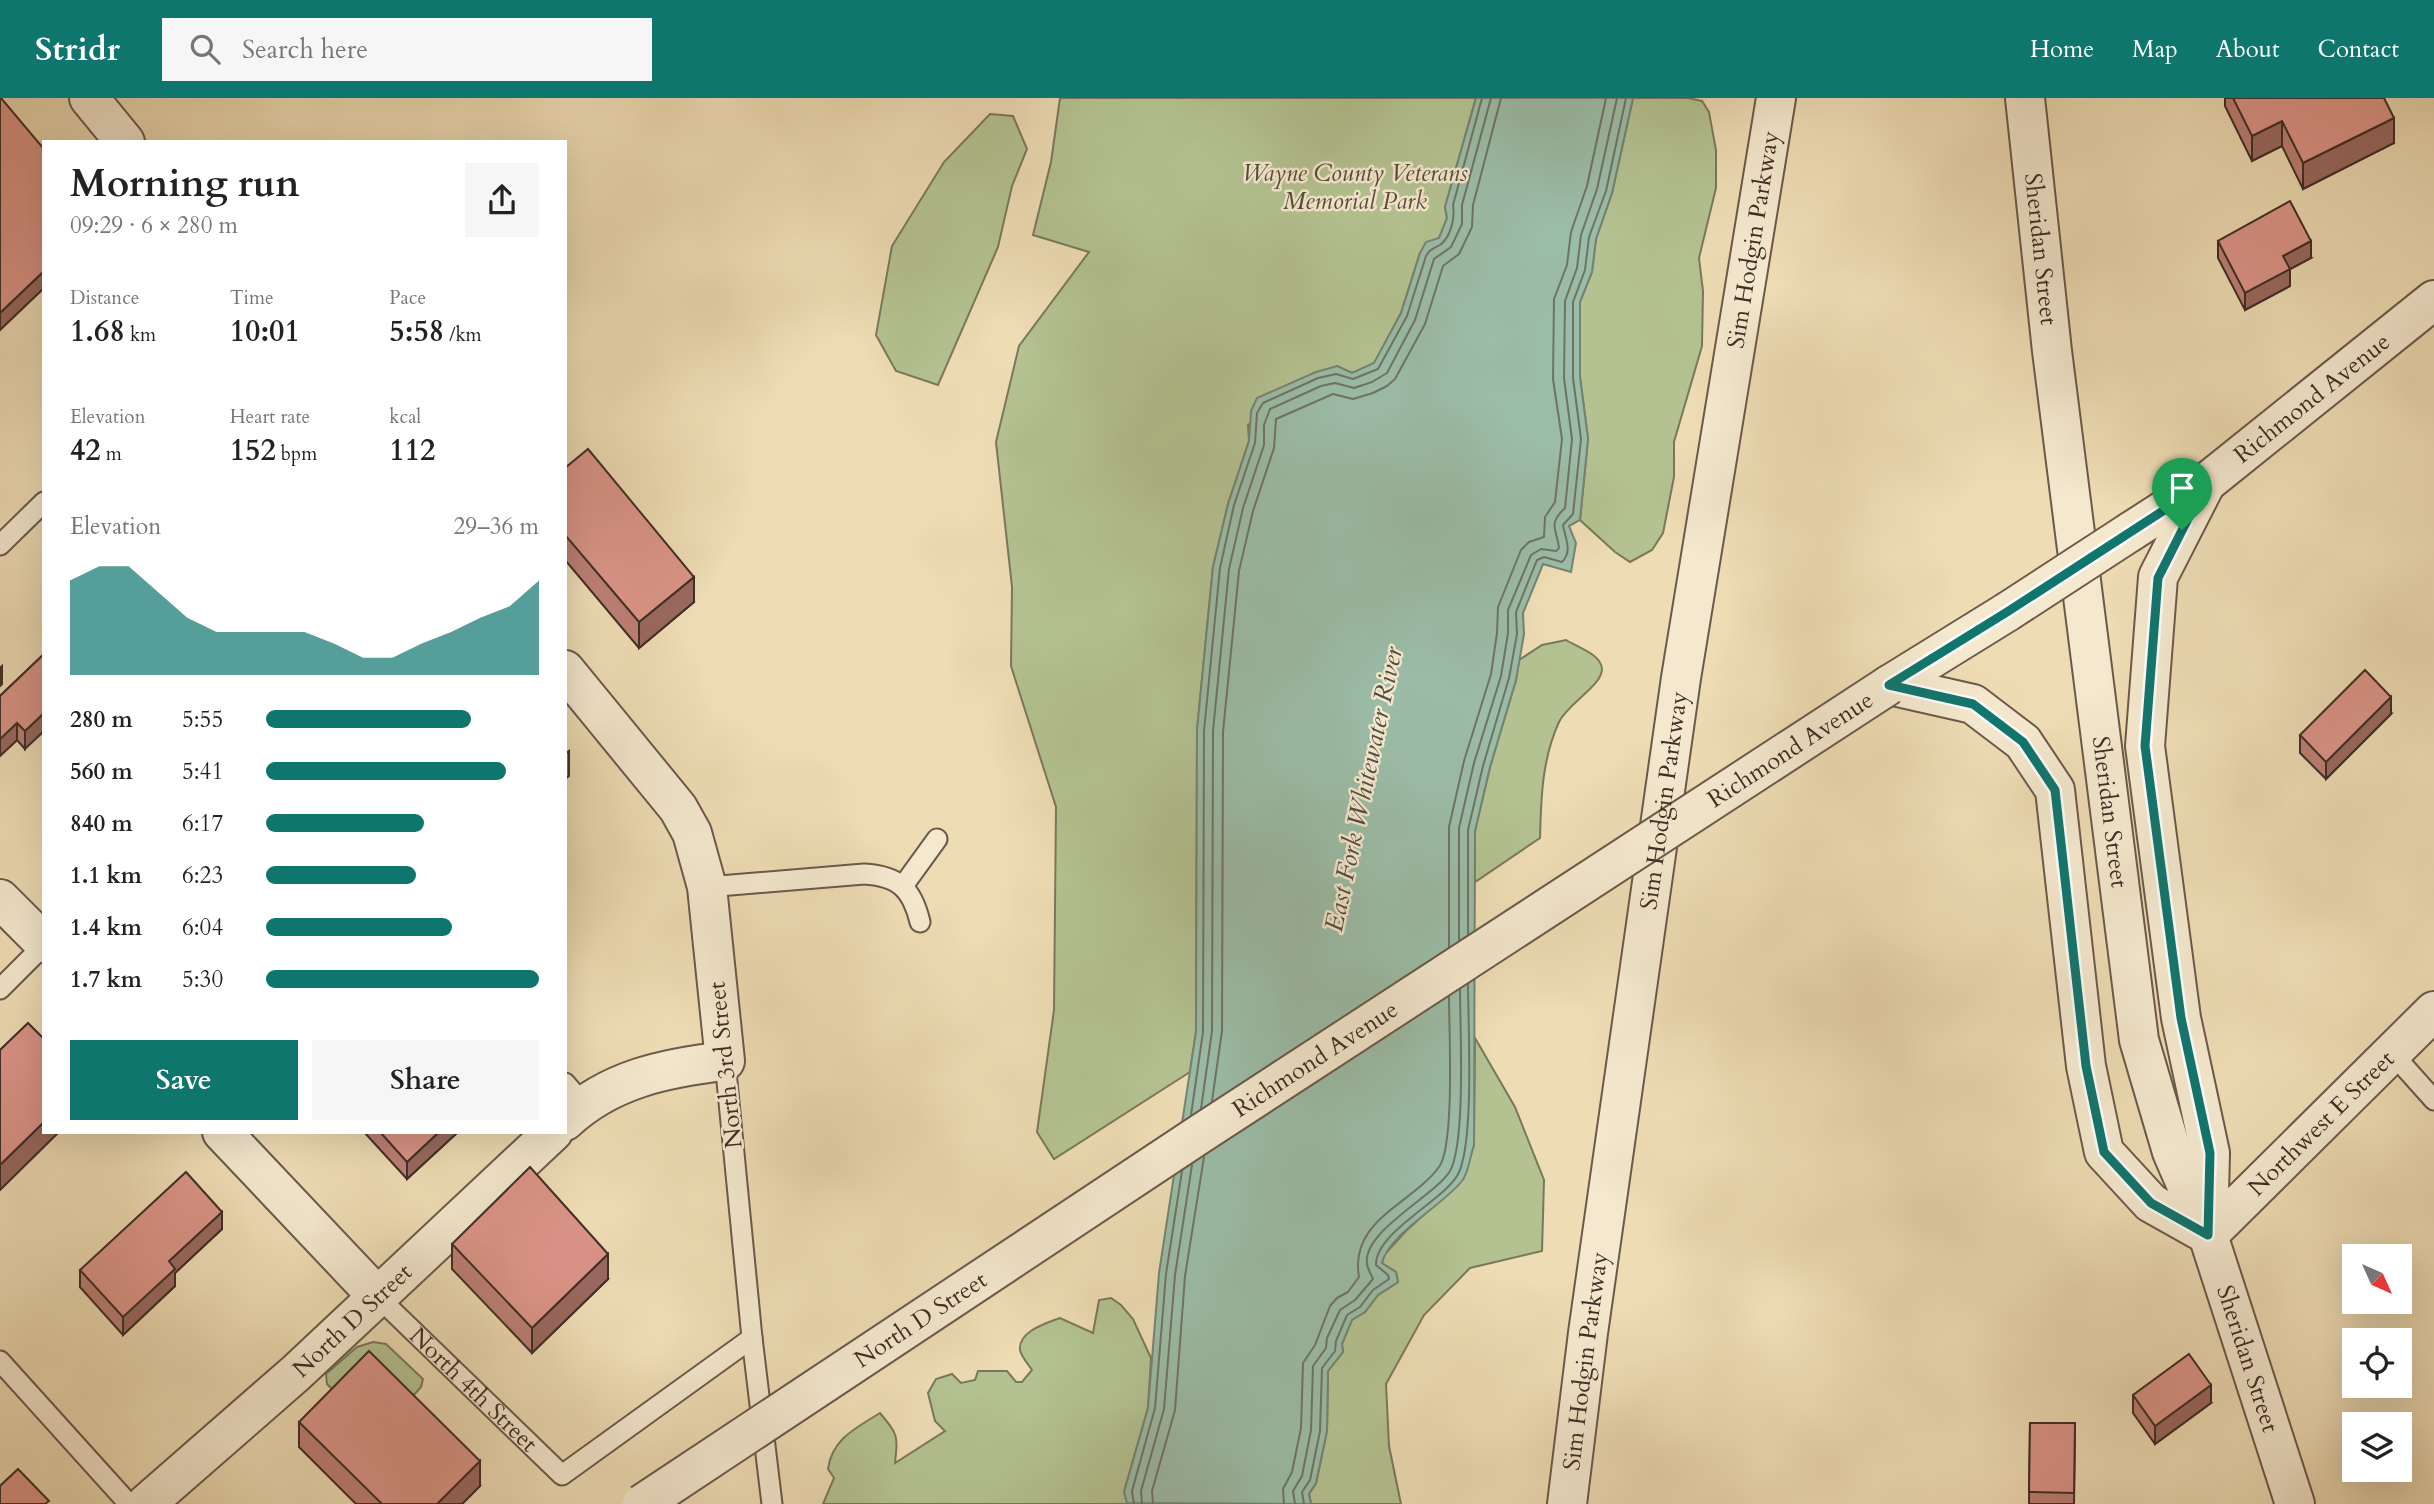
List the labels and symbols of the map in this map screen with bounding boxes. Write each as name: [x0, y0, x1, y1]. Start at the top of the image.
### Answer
street label: Sim Hodgin Parkway: [1719, 128, 1787, 351]
park label: Wayne County Veterans Memorial Park: [1242, 157, 1468, 218]
street label: Sheridan Street: [2016, 172, 2065, 327]
street label: Richmond Avenue: [2227, 326, 2397, 471]
pin: [2152, 458, 2212, 530]
water label: East Fork Whitewater River: [1316, 642, 1411, 935]
street label: Richmond Avenue: [1701, 684, 1880, 816]
street label: Sim Hodgin Parkway: [1632, 689, 1696, 912]
street label: Sheridan Street: [2084, 734, 2136, 890]
street label: North 3rd Street: [700, 980, 751, 1150]
street label: Richmond Avenue: [1226, 993, 1405, 1125]
street label: Northwest E Street: [2241, 1043, 2402, 1204]
north arrow: [2342, 1244, 2412, 1314]
street label: Sim Hodgin Parkway: [1555, 1249, 1616, 1472]
street label: North D Street: [285, 1256, 420, 1385]
street label: North D Street: [848, 1264, 994, 1376]
street label: Sheridan Street: [2208, 1281, 2287, 1437]
street label: North 4th Street: [402, 1320, 545, 1460]

